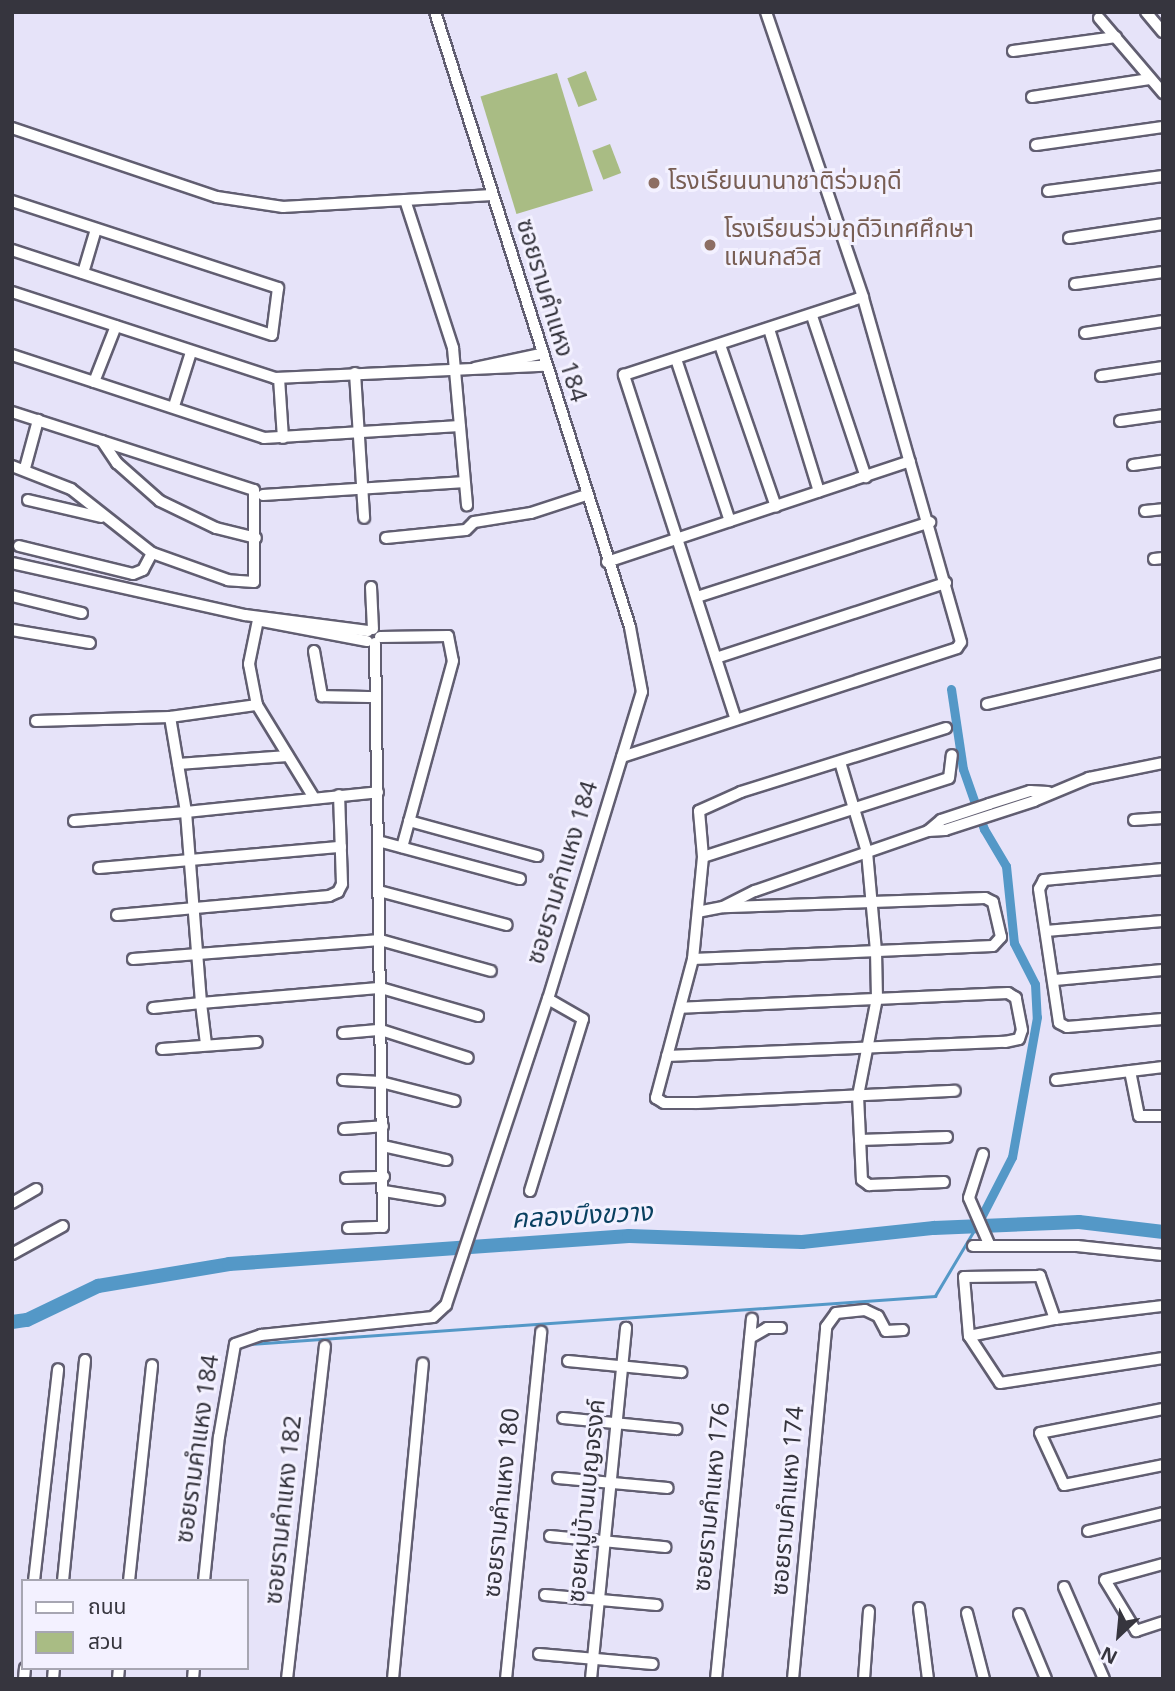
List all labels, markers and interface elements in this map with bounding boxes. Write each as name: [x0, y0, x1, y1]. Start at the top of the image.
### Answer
place label: โรงเรียนนานาชาติร่วมฤดี: [668, 169, 902, 197]
marker: โรงเรียนนานาชาติร่วมฤดี: [646, 175, 662, 191]
street label: ซอยรามคำแหง 184: [508, 216, 592, 406]
place label: โรงเรียนร่วมฤดีวิเทศศึกษา แผนกสวิส: [724, 217, 974, 273]
marker: โรงเรียนร่วมฤดีวิเทศศึกษา แผนกสวิส: [702, 237, 718, 253]
street label: ซอยรามคำแหง 184: [522, 778, 606, 968]
water label: คลองบึงขวาง: [511, 1198, 653, 1236]
street label: ซอยรามคำแหง 184: [172, 1353, 226, 1545]
street label: ซอยหมู่บ้านเบญจรงค์: [563, 1398, 613, 1604]
street label: ซอยรามคำแหง 176: [689, 1401, 737, 1593]
street label: ซอยรามคำแหง 174: [766, 1405, 812, 1597]
street label: ซอยรามคำแหง 180: [479, 1407, 527, 1599]
street label: ซอยรามคำแหง 182: [261, 1414, 309, 1606]
legend: [21, 1579, 248, 1670]
text: ถนน: [88, 1592, 126, 1623]
north arrow: [1084, 1600, 1154, 1670]
text: สวน: [88, 1627, 123, 1658]
text: N: [1096, 1638, 1123, 1671]

